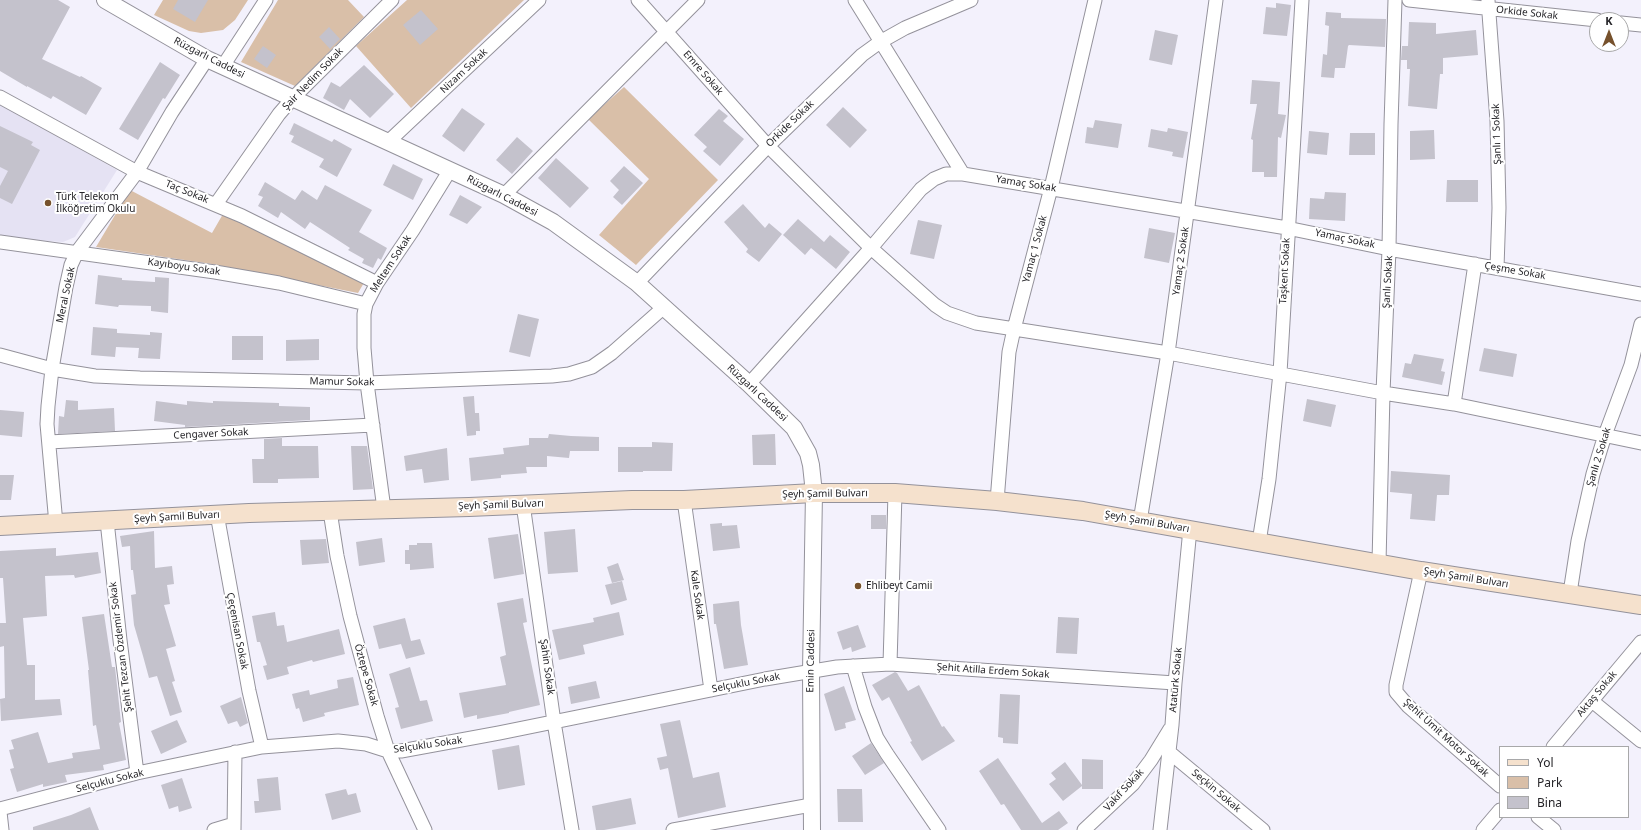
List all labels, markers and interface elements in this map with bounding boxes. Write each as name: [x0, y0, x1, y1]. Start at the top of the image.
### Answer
street label: Orkide Sokak: [1496, 4, 1558, 22]
north arrow: [1589, 12, 1629, 52]
text: K: [1605, 13, 1613, 28]
street label: Rüzgarlı Caddesi: [172, 35, 246, 81]
street label: Şair Nedim Sokak: [280, 45, 346, 113]
street label: Nizam Sokak: [438, 46, 490, 96]
street label: Emre Sokak: [680, 48, 726, 98]
street label: Orkide Sokak: [764, 98, 816, 150]
street label: Şanlı 1 Sokak: [1490, 103, 1504, 165]
street label: Rüzgarlı Caddesi: [465, 173, 539, 219]
street label: Yamaç Sokak: [995, 173, 1057, 195]
street label: Taç Sokak: [164, 178, 210, 206]
place label: Türk Telekom İlköğretim Okulu: [56, 191, 135, 214]
marker: Türk Telekom İlköğretim Okulu: [43, 198, 53, 208]
street label: Yamaç 1 Sokak: [1020, 214, 1050, 284]
street label: Yamaç 2 Sokak: [1170, 226, 1192, 296]
street label: Yamaç Sokak: [1314, 227, 1376, 251]
street label: Meltem Sokak: [368, 233, 414, 295]
street label: Taşkent Sokak: [1277, 238, 1293, 304]
street label: Şanlı Sokak: [1381, 255, 1395, 309]
street label: Kayıboyu Sokak: [147, 256, 221, 278]
street label: Çeşme Sokak: [1483, 260, 1547, 282]
street label: Meral Sokak: [54, 266, 78, 324]
street label: Rüzgarlı Caddesi: [724, 362, 790, 424]
street label: Mamur Sokak: [310, 375, 374, 389]
street label: Cengaver Sokak: [173, 426, 249, 442]
street label: Şanlı 2 Sokak: [1584, 426, 1614, 488]
street label: Şeyh Şamil Bulvarı: [782, 487, 868, 501]
street label: Şeyh Şamil Bulvarı: [458, 498, 544, 512]
street label: Şeyh Şamil Bulvarı: [134, 509, 220, 525]
street label: Şeyh Şamil Bulvarı: [1104, 509, 1190, 535]
street label: Şeyh Şamil Bulvarı: [1423, 565, 1509, 591]
street label: Kale Sokak: [688, 569, 706, 621]
place label: Ehlibeyt Camii: [866, 580, 932, 592]
street label: Şehit Tezcan Özdemir Sokak: [107, 581, 135, 713]
marker: Ehlibeyt Camii: [853, 581, 863, 591]
street label: Çeçenisan Sokak: [224, 591, 250, 671]
street label: Emin Caddesi: [804, 629, 818, 693]
street label: Şahin Sokak: [537, 638, 557, 696]
street label: Öztepe Sokak: [351, 643, 381, 707]
street label: Atatürk Sokak: [1167, 647, 1185, 713]
street label: Şehit Atilla Erdem Sokak: [936, 661, 1050, 681]
street label: Aktaş Sokak: [1574, 669, 1620, 719]
street label: Selçuklu Sokak: [711, 671, 781, 695]
street label: Şehit Ümit Motor Sokak: [1401, 696, 1491, 780]
street label: Selçuklu Sokak: [393, 734, 463, 756]
legend: [1499, 746, 1629, 818]
text: Yol: [1537, 754, 1554, 771]
street label: Vakıf Sokak: [1101, 766, 1147, 814]
street label: Selçuklu Sokak: [75, 767, 145, 795]
street label: Seçkin Sokak: [1189, 767, 1243, 815]
text: Park: [1537, 774, 1562, 791]
text: Bina: [1537, 794, 1562, 811]

